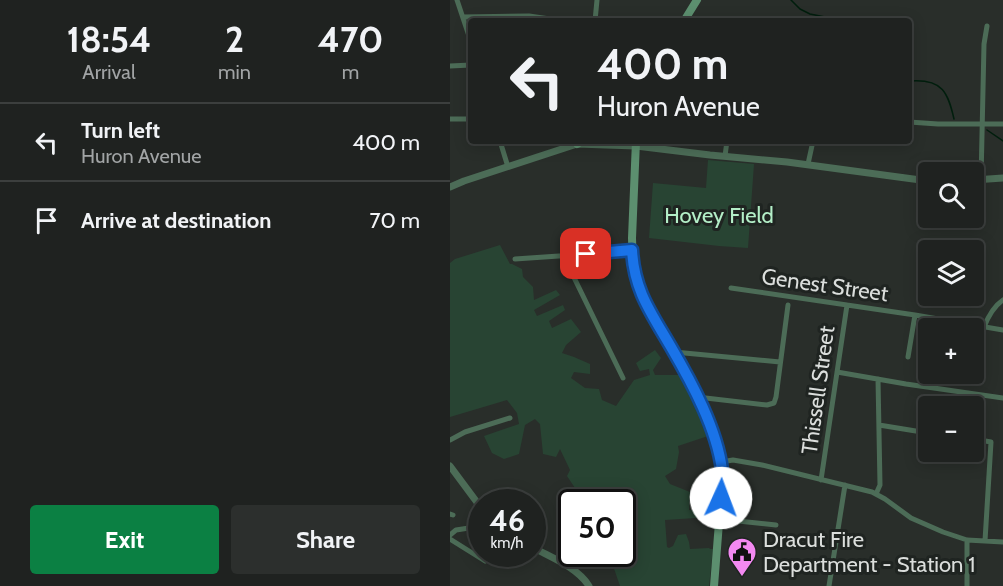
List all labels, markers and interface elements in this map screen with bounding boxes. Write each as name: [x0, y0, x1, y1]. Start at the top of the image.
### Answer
text: 18:54: [67, 17, 151, 61]
text: 2: [225, 17, 244, 61]
text: 470: [318, 17, 383, 61]
text: 400 m: [597, 38, 728, 90]
icon: left: [498, 42, 576, 120]
text: Arrival: [82, 60, 136, 84]
text: min: [218, 60, 251, 84]
text: m: [342, 60, 359, 84]
text: Huron Avenue: [597, 90, 760, 123]
text: Turn left: [81, 117, 160, 144]
icon: left: [30, 126, 63, 159]
text: 400 m: [352, 129, 420, 156]
text: Huron Avenue: [81, 144, 202, 168]
map controls: [918, 162, 984, 462]
button: search: [918, 162, 984, 228]
park label: Hovey Field: [664, 202, 774, 229]
icon: arrive: [30, 204, 63, 237]
text: Arrive at destination: [81, 207, 271, 234]
text: 70 m: [370, 207, 420, 234]
pin: [560, 228, 611, 279]
icon: arrive: [569, 237, 602, 270]
button: layers: [918, 240, 984, 306]
street label: Genest Street: [760, 263, 891, 307]
button: +: [918, 318, 984, 384]
street label: Thissell Street: [796, 323, 840, 456]
button: −: [918, 396, 984, 462]
position arrow: [689, 466, 753, 530]
speed limit sign: 50: [558, 489, 636, 567]
text: 46: [489, 502, 525, 539]
button: Exit: [30, 505, 219, 574]
button: Share: [231, 505, 420, 574]
place label: Dracut Fire Department - Station 1: [763, 526, 976, 578]
text: km/h: [491, 534, 523, 552]
public building icon: Dracut Fire Department - Station 1: [726, 536, 758, 578]

